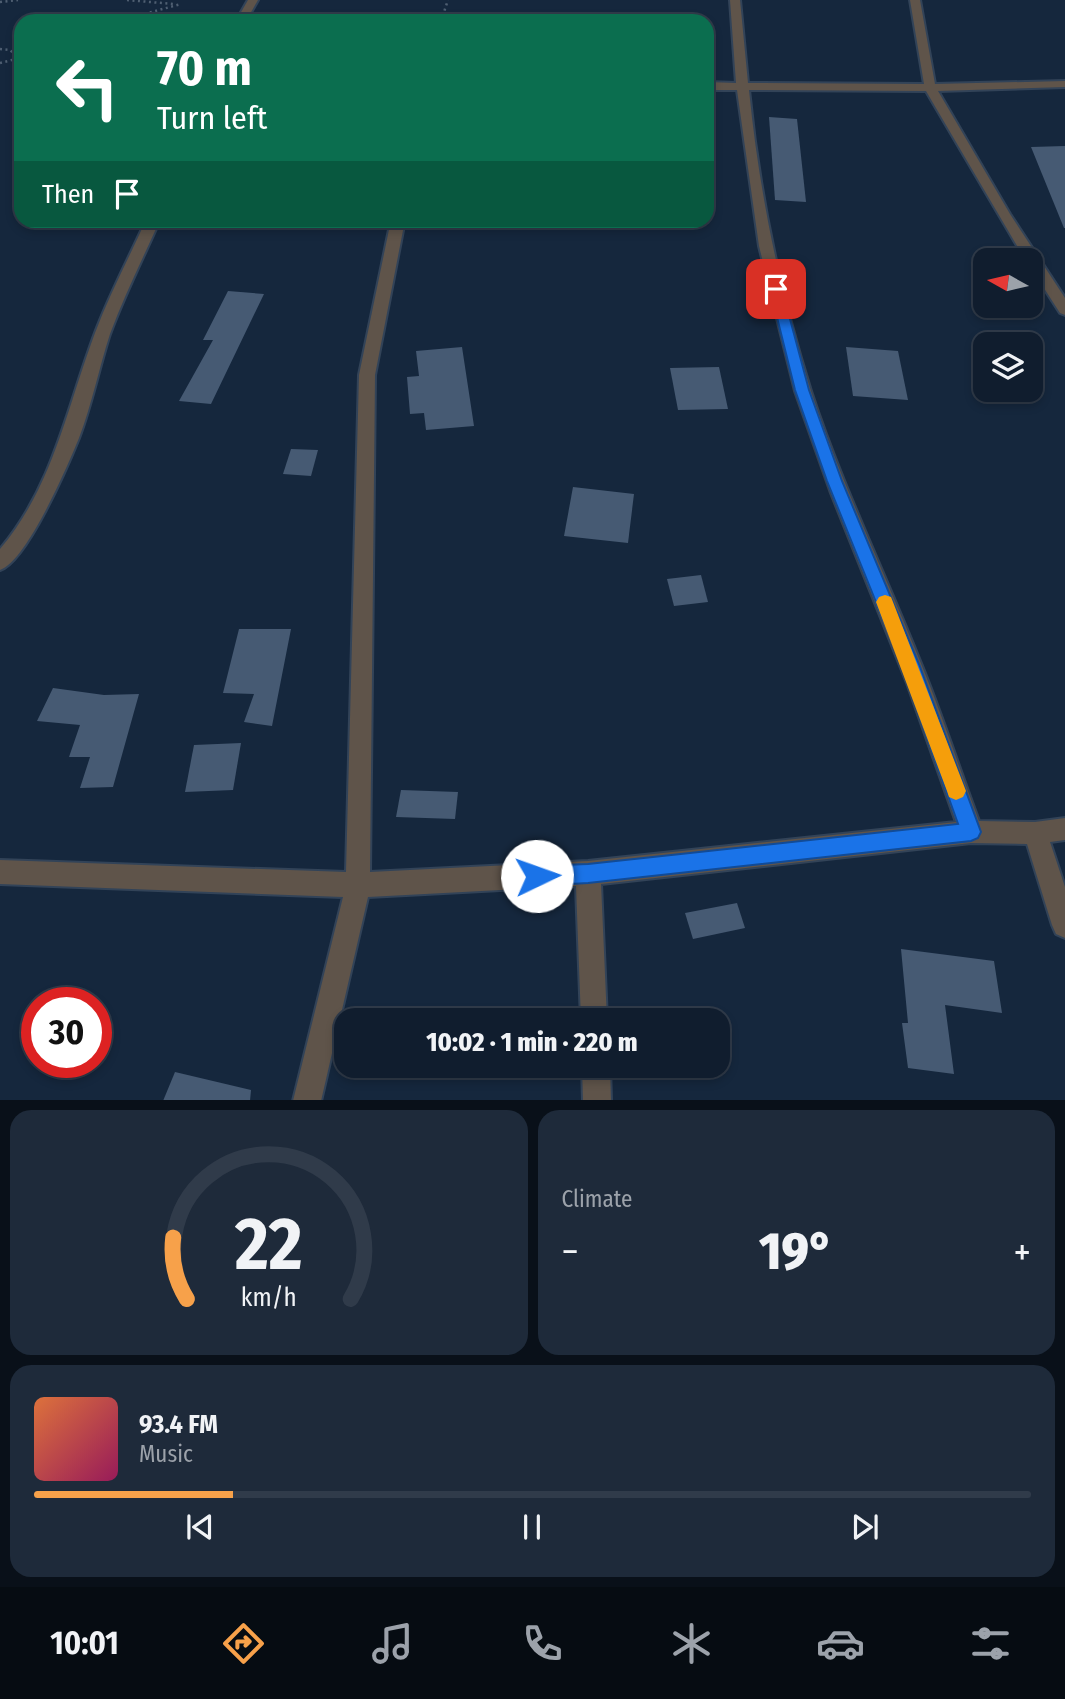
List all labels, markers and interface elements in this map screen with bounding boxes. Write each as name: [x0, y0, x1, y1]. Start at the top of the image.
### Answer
text: 70 m: [157, 39, 252, 98]
icon: left: [42, 42, 133, 133]
text: Turn left: [157, 99, 267, 137]
icon: arrive: [108, 175, 146, 213]
text: Then: [42, 179, 94, 210]
north arrow: [973, 248, 1043, 318]
map controls: [973, 248, 1043, 402]
pin: [746, 259, 806, 319]
icon: arrive: [757, 270, 795, 308]
button: layers: [973, 332, 1043, 402]
position arrow: [500, 839, 574, 913]
speed limit sign: 30: [21, 987, 112, 1078]
text: 10:02 · 1 min · 220 m: [426, 1027, 638, 1058]
text: Climate: [562, 1185, 632, 1213]
text: 22: [234, 1201, 302, 1288]
text: 19°: [759, 1220, 833, 1283]
text: −: [562, 1229, 579, 1275]
text: +: [1014, 1229, 1031, 1275]
text: km/h: [241, 1282, 297, 1312]
text: 93.4 FM: [139, 1409, 218, 1440]
text: Music: [139, 1440, 193, 1468]
icon: previous: [181, 1508, 219, 1546]
icon: pause: [513, 1508, 551, 1546]
icon: next: [846, 1508, 884, 1546]
icon: directions: [219, 1619, 268, 1668]
icon: music: [368, 1619, 417, 1668]
icon: phone: [518, 1619, 567, 1668]
icon: climate: [667, 1619, 716, 1668]
icon: car: [816, 1619, 865, 1668]
icon: filters: [966, 1619, 1015, 1668]
text: 10:01: [50, 1624, 119, 1662]

